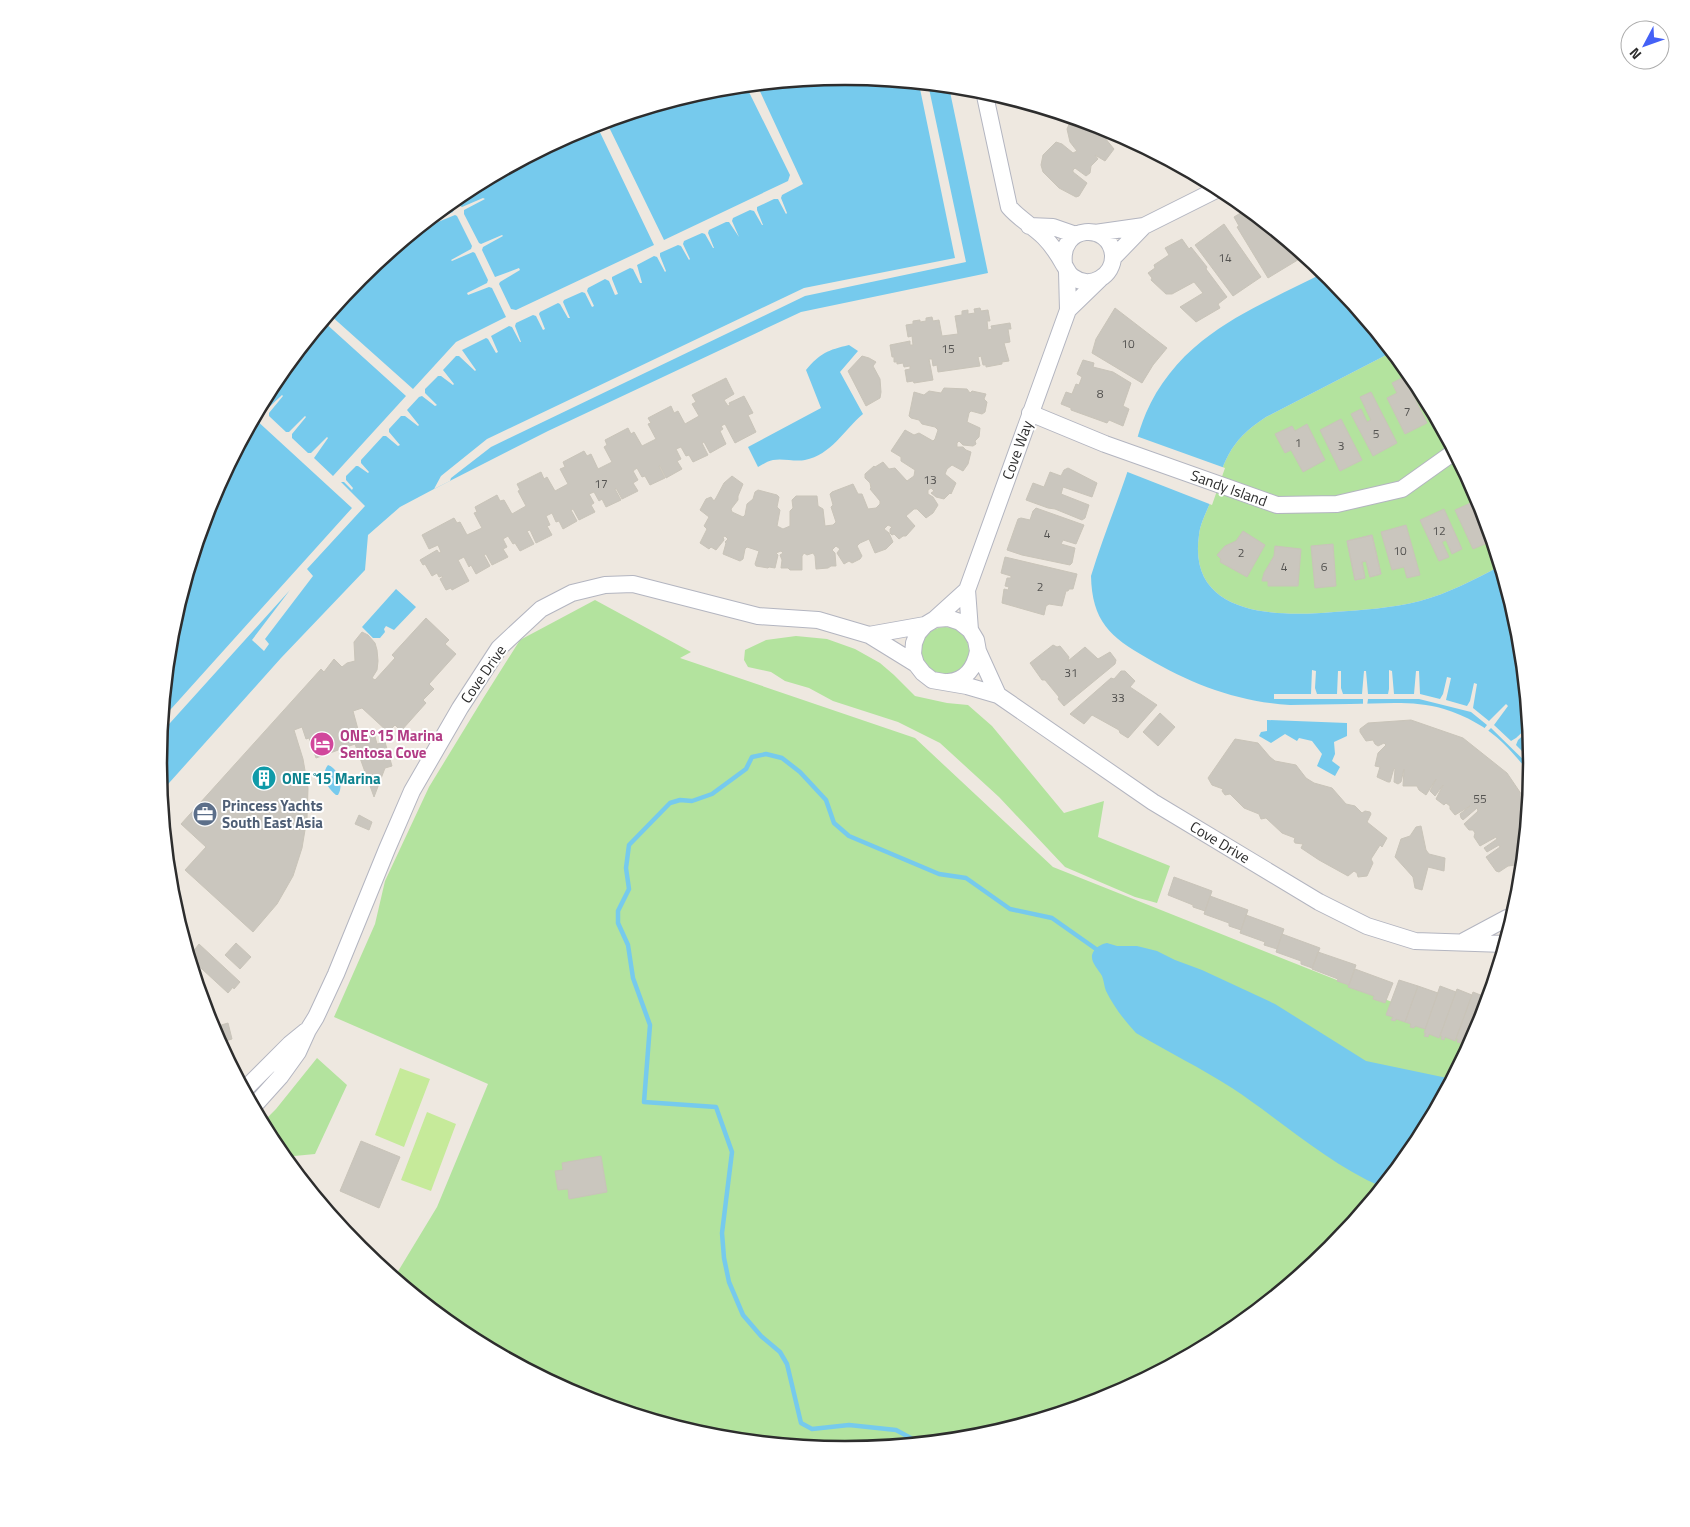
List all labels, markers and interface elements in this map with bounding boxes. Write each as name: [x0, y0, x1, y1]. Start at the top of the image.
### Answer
north arrow: [1620, 20, 1670, 70]
text: N: [1624, 43, 1646, 64]
house number: 14: [1218, 248, 1232, 267]
house number: 10: [1121, 334, 1135, 353]
house number: 15: [941, 339, 955, 358]
house number: 8: [1097, 384, 1104, 403]
house number: 7: [1404, 402, 1410, 421]
street label: Cove Way: [996, 417, 1038, 483]
house number: 5: [1373, 424, 1380, 443]
house number: 1: [1295, 433, 1301, 452]
house number: 3: [1338, 436, 1344, 455]
street label: Sandy Island: [1188, 464, 1270, 512]
house number: 13: [923, 470, 937, 489]
house number: 17: [594, 474, 608, 493]
house number: 12: [1432, 521, 1446, 540]
house number: 4: [1044, 524, 1051, 543]
house number: 10: [1393, 541, 1407, 560]
house number: 2: [1238, 543, 1244, 562]
house number: 4: [1281, 557, 1288, 576]
house number: 6: [1321, 557, 1328, 576]
house number: 2: [1037, 577, 1043, 596]
street label: Cove Drive: [454, 640, 512, 708]
house number: 31: [1064, 663, 1078, 682]
house number: 33: [1111, 688, 1125, 707]
place label: ONE°15 Marina Sentosa Cove: [340, 724, 443, 764]
hotel icon: ONE°15 Marina Sentosa Cove: [309, 731, 335, 757]
building icon: ONE ̊15 Marina: [251, 765, 277, 791]
place label: ONE ̊15 Marina: [282, 767, 381, 790]
house number: 55: [1473, 789, 1487, 808]
place label: Princess Yachts South East Asia: [222, 794, 323, 834]
office icon: Princess Yachts South East Asia: [192, 801, 218, 827]
street label: Cove Drive: [1186, 815, 1254, 869]

